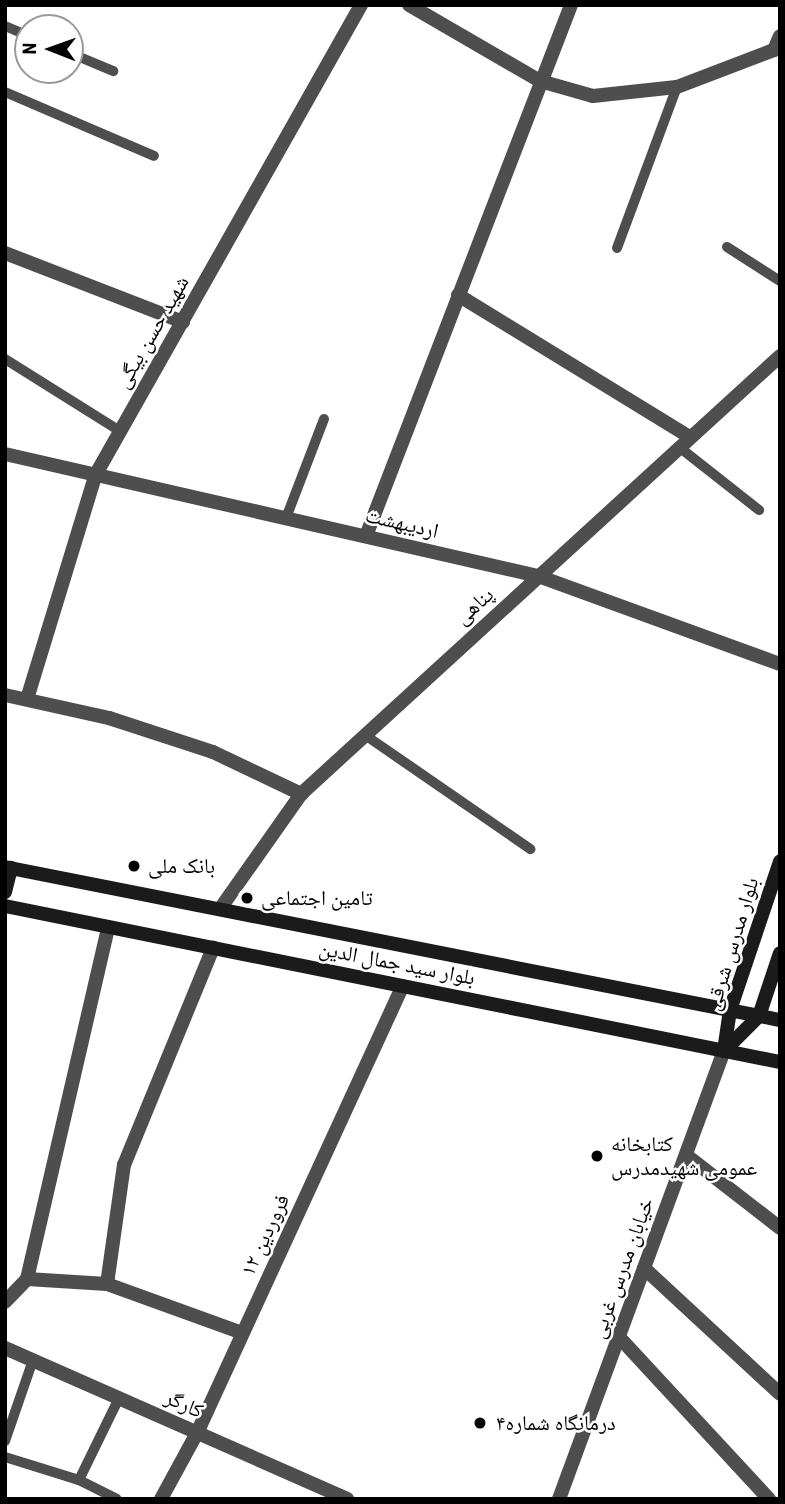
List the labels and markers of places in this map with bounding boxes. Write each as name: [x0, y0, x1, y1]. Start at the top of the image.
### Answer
place label: بانک ملی: [148, 853, 215, 879]
marker: بانک ملی: [126, 858, 142, 874]
place label: تامین اجتماعی: [261, 885, 373, 911]
marker: تامین اجتماعی: [239, 890, 255, 906]
place label: کتابخانه عمومی شهیدمدرس: [611, 1131, 757, 1181]
marker: کتابخانه عمومی شهیدمدرس: [589, 1148, 605, 1164]
place label: درمانگاه شماره۴: [496, 1410, 616, 1436]
marker: درمانگاه شماره۴: [470, 1413, 490, 1433]

